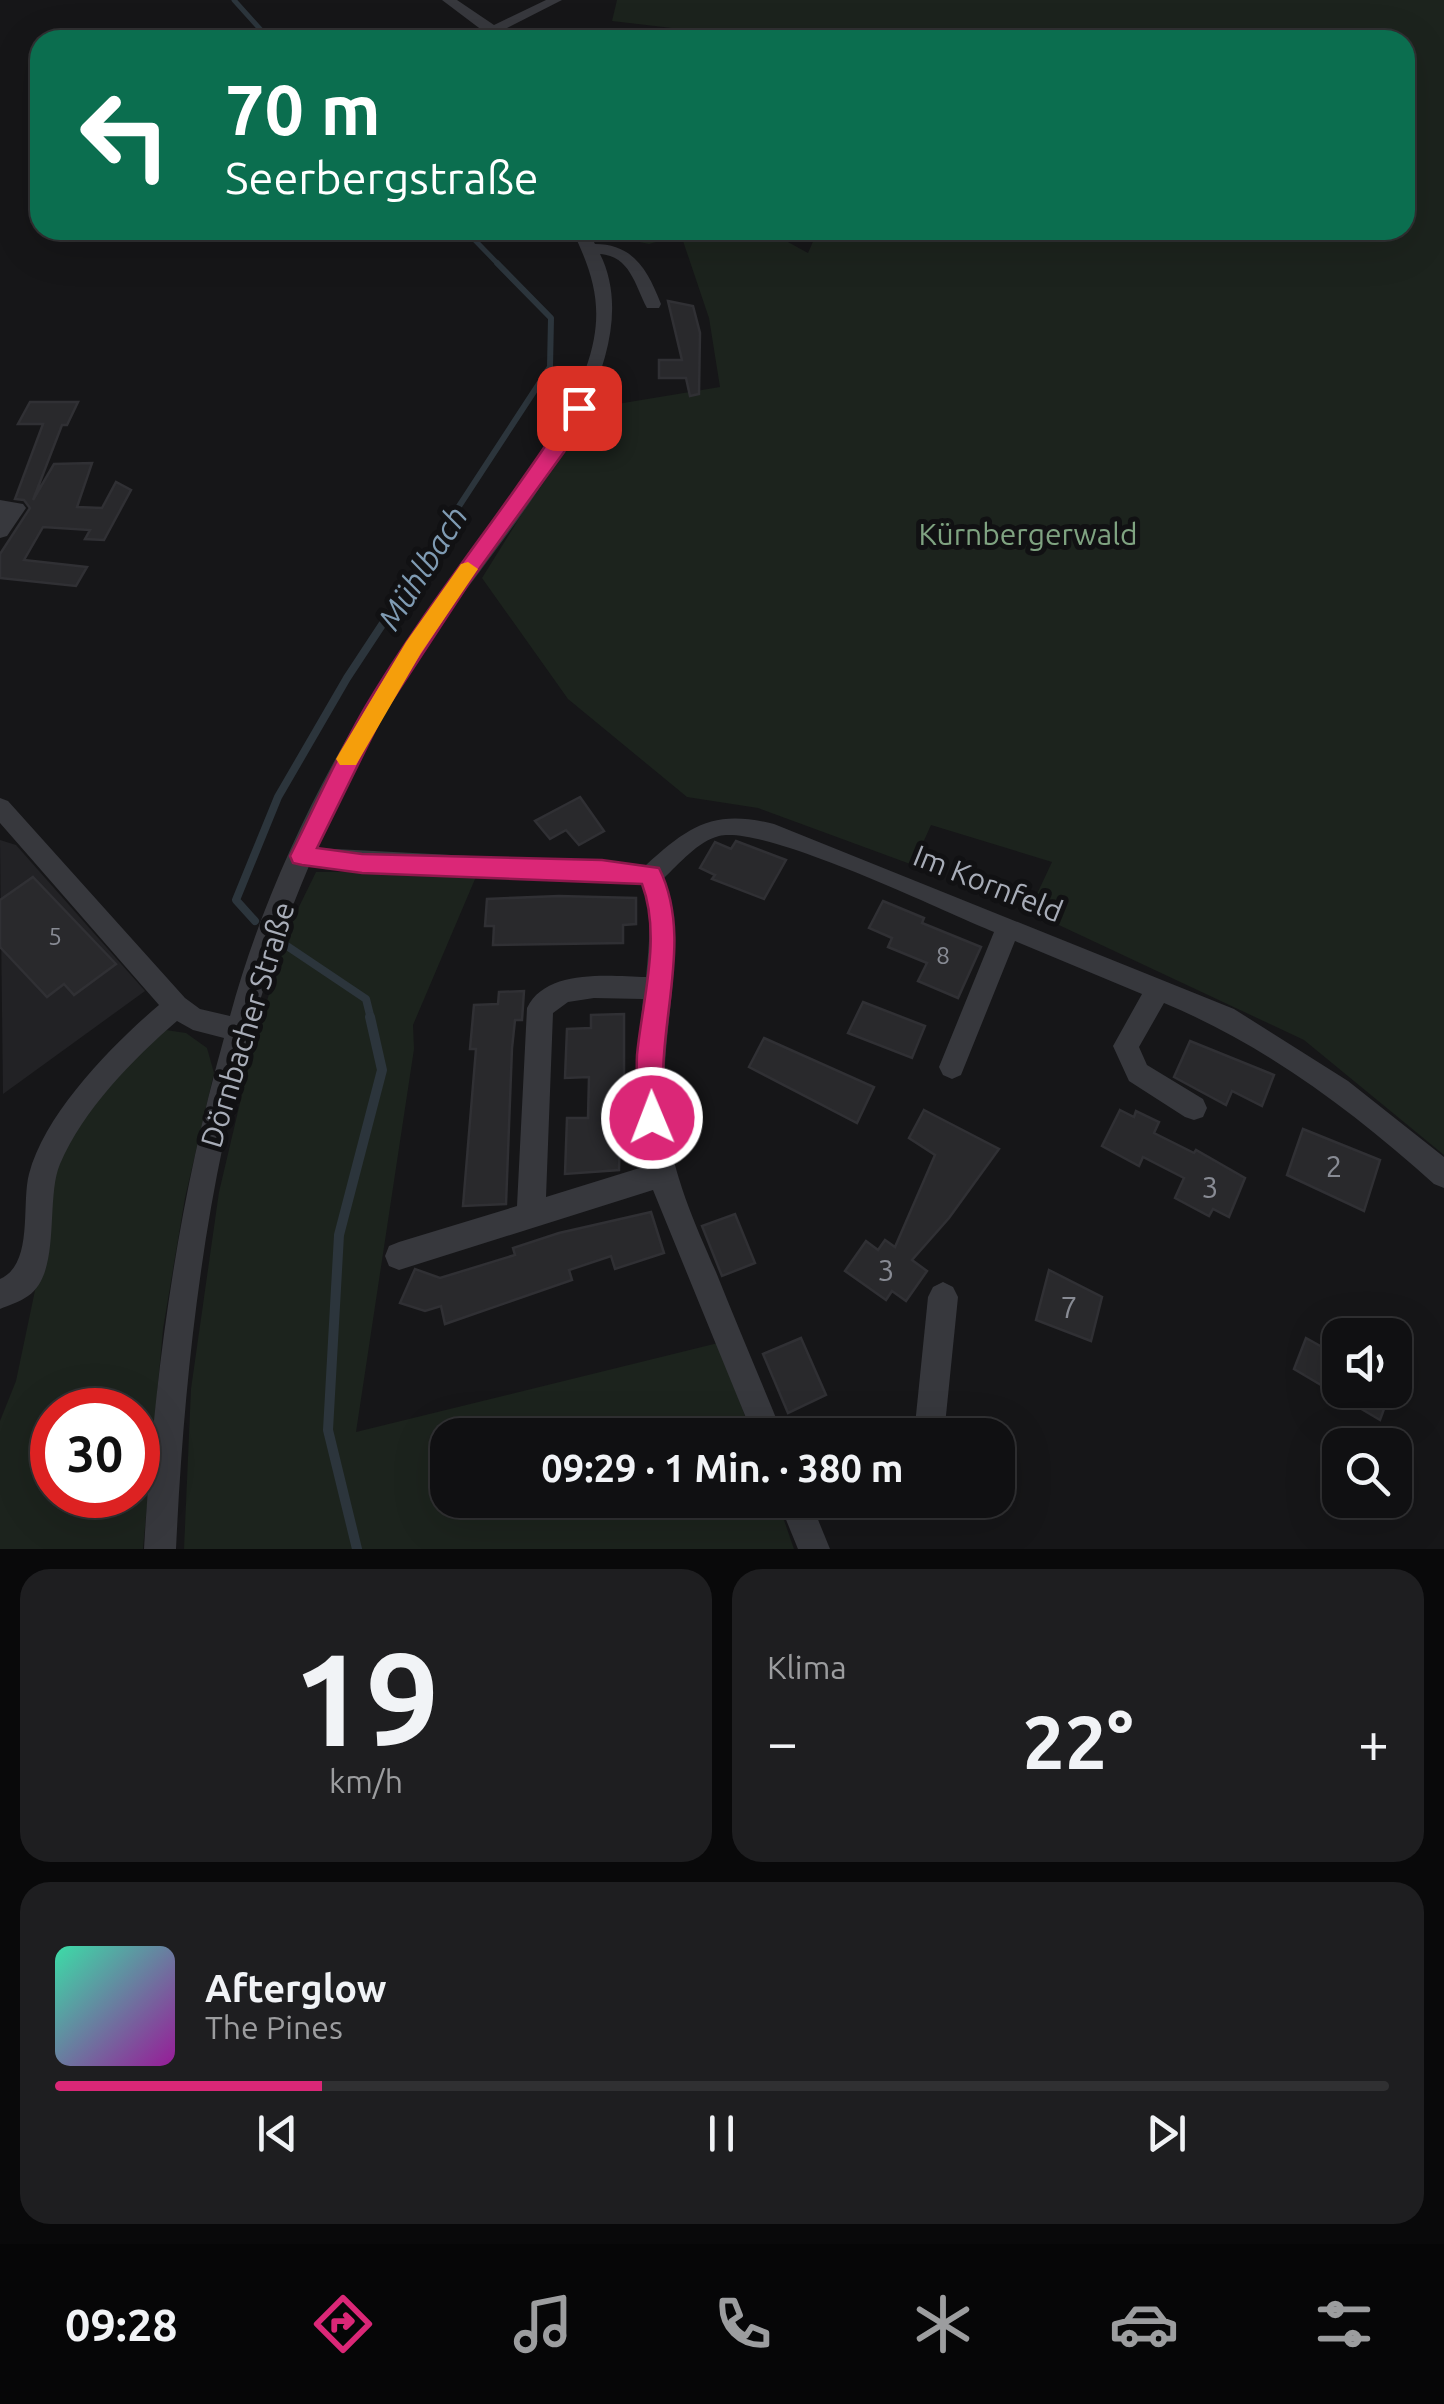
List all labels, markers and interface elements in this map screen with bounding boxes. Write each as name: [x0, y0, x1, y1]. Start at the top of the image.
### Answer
icon: left: [60, 70, 190, 200]
text: 70 m: [225, 70, 381, 148]
text: Seerbergstraße: [225, 152, 539, 203]
pin: [537, 366, 622, 451]
icon: arrive: [552, 381, 607, 436]
water label: Mühlbach: [370, 499, 474, 636]
park label: Kürnbergerwald: [918, 517, 1138, 551]
street label: Im Kornfeld: [909, 838, 1068, 928]
street label: Dörnbacher Straße: [194, 898, 301, 1152]
house number: 5: [48, 922, 62, 950]
house number: 8: [936, 941, 950, 969]
position arrow: [600, 1066, 704, 1170]
house number: 2: [1326, 1149, 1342, 1183]
house number: 3: [1202, 1170, 1218, 1204]
house number: 3: [878, 1253, 894, 1287]
house number: 7: [1061, 1290, 1077, 1324]
map controls: [1322, 1318, 1412, 1518]
button: sound: [1322, 1318, 1412, 1408]
speed limit sign: 30: [30, 1388, 160, 1518]
button: search: [1322, 1428, 1412, 1518]
text: 09:29 · 1 Min. · 380 m: [541, 1447, 904, 1489]
text: 19: [293, 1625, 439, 1771]
text: Klima: [767, 1649, 847, 1685]
text: 22°: [1022, 1699, 1134, 1783]
text: −: [767, 1711, 798, 1772]
text: +: [1358, 1711, 1389, 1772]
text: km/h: [329, 1763, 403, 1799]
text: Afterglow: [205, 1967, 387, 2009]
text: The Pines: [205, 2009, 343, 2045]
icon: previous: [250, 2106, 305, 2161]
icon: pause: [694, 2106, 749, 2161]
icon: next: [1139, 2106, 1194, 2161]
icon: directions: [308, 2289, 378, 2359]
icon: music: [508, 2289, 578, 2359]
icon: phone: [708, 2289, 778, 2359]
icon: climate: [908, 2289, 978, 2359]
icon: car: [1109, 2289, 1179, 2359]
icon: filters: [1309, 2289, 1379, 2359]
text: 09:28: [65, 2299, 178, 2350]

